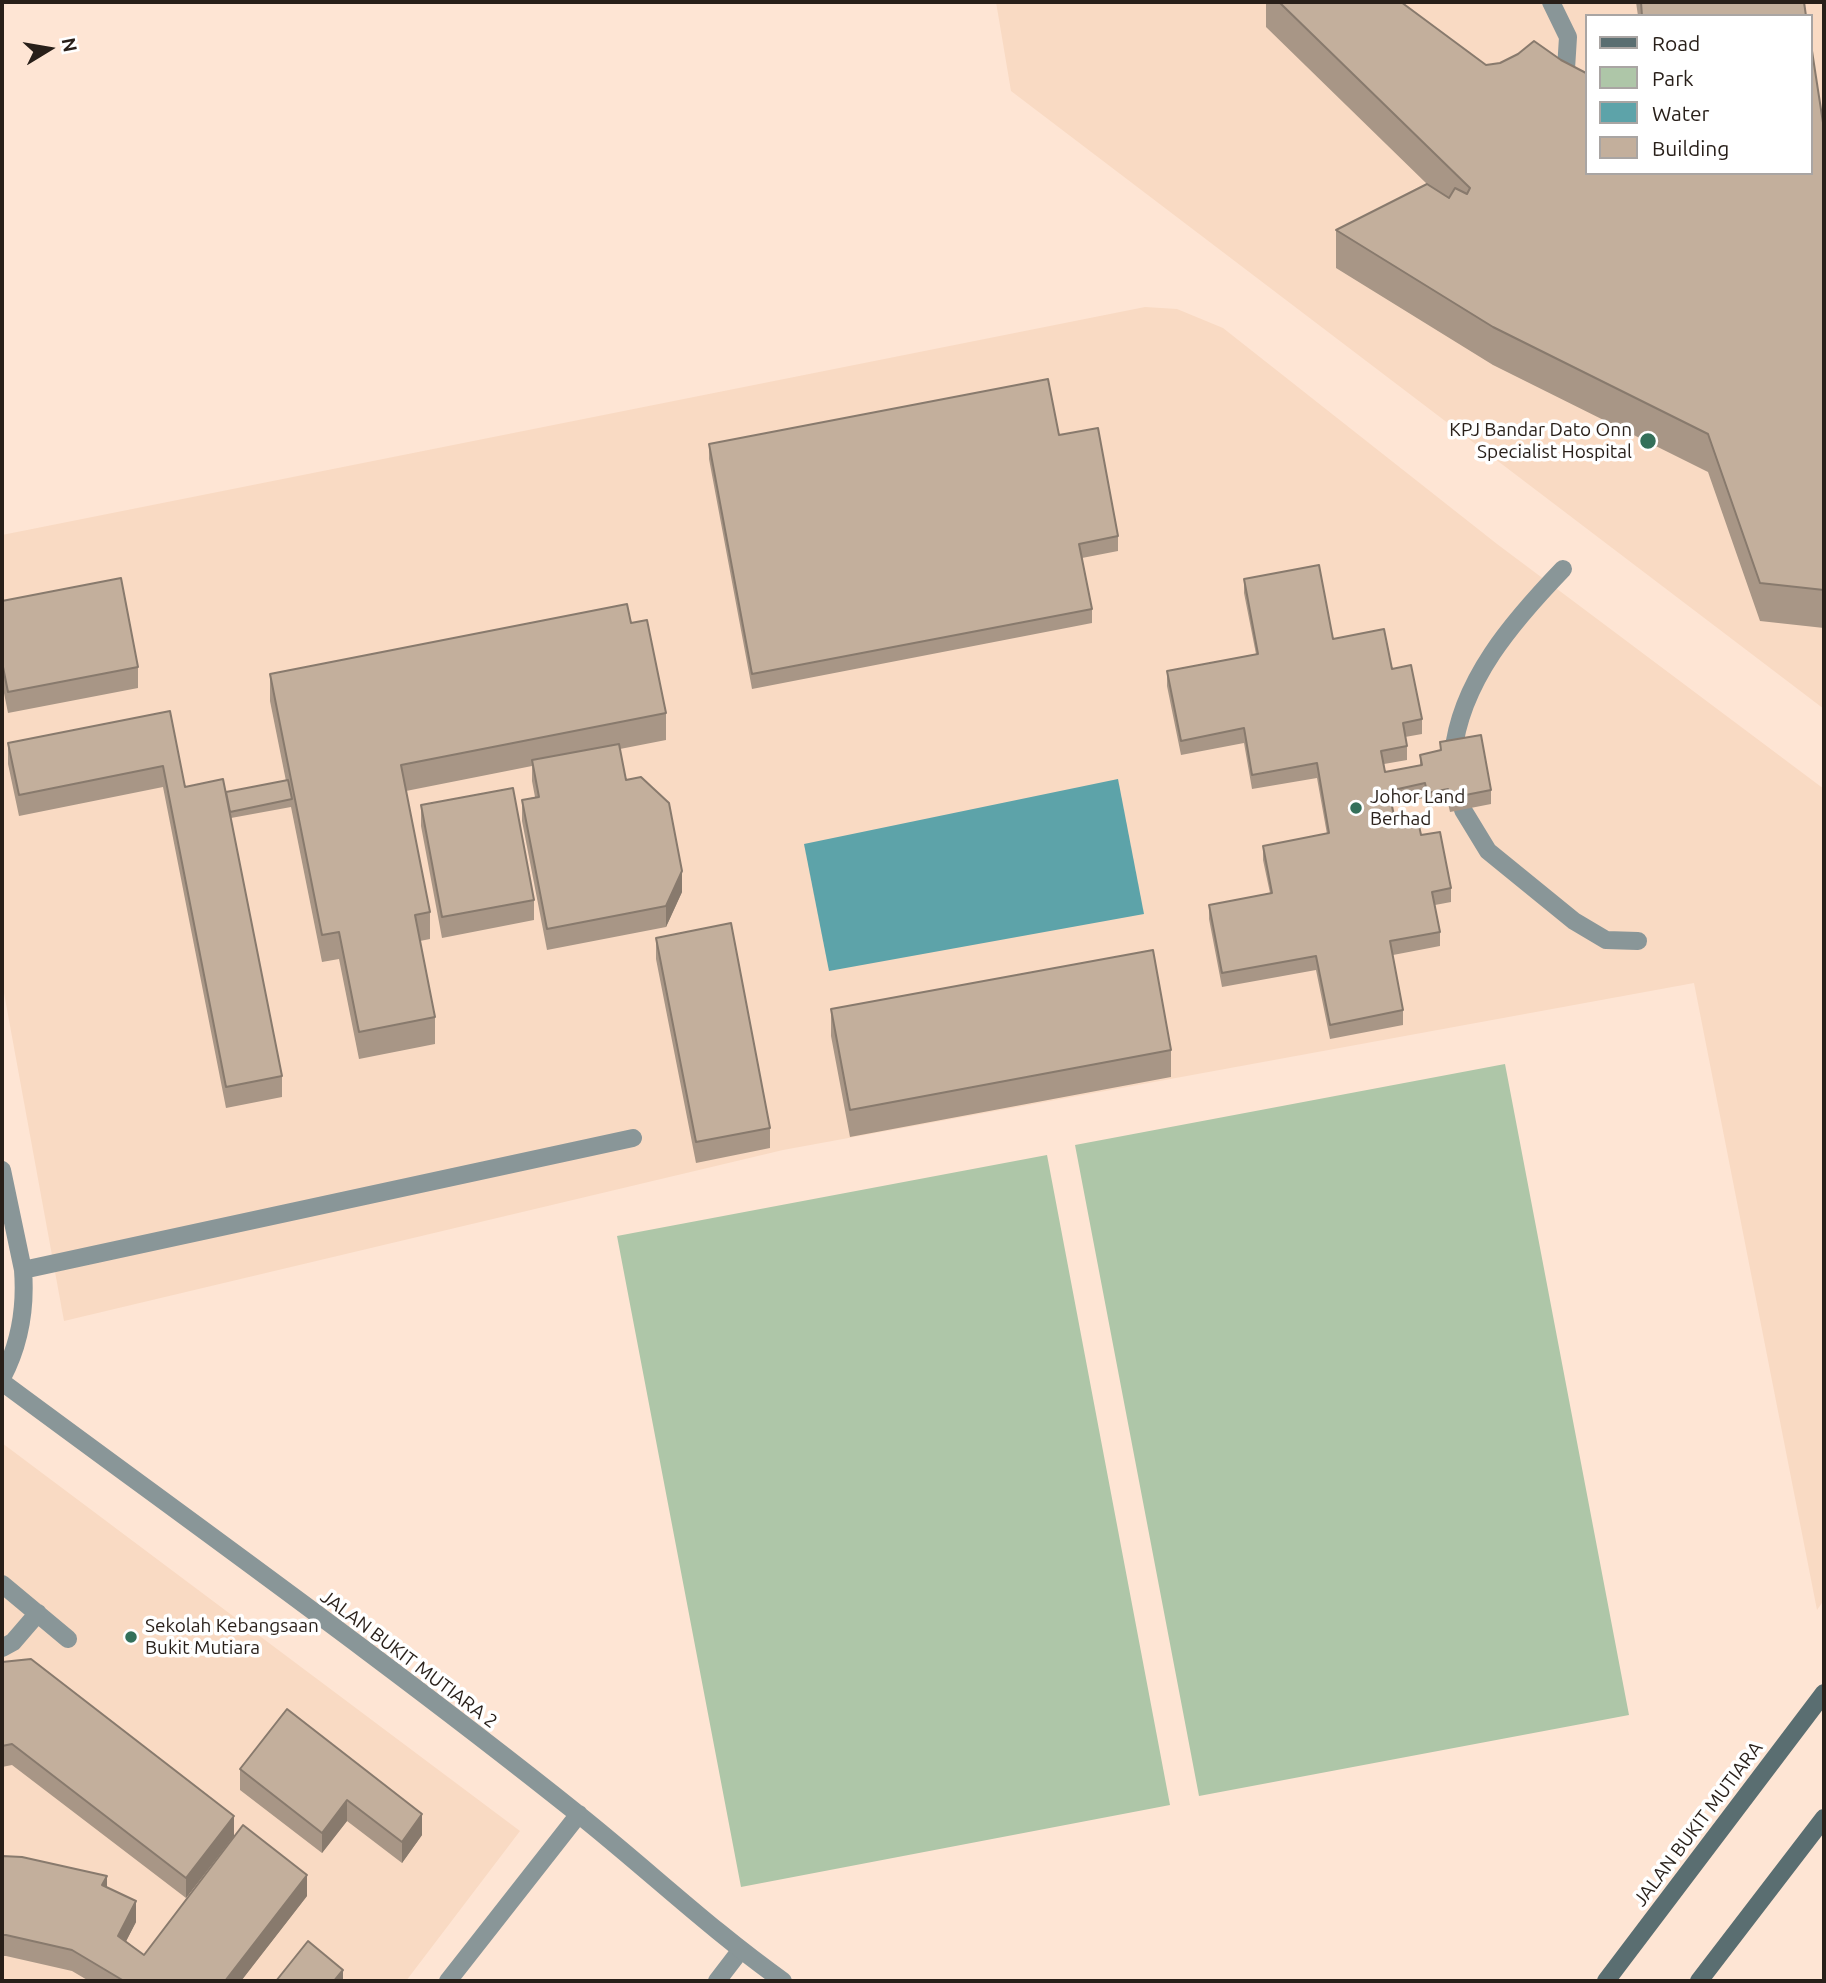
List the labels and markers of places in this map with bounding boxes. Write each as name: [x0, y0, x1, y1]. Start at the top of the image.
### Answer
place label: KPJ Bandar Dato Onn Specialist Hospital: [1449, 419, 1632, 463]
marker: KPJ Bandar Dato Onn Specialist Hospital: [1638, 431, 1658, 451]
place label: Johor Land Berhad: [1370, 786, 1465, 830]
marker: Johor Land Berhad: [1348, 800, 1364, 816]
place label: Sekolah Kebangsaan Bukit Mutiara: [145, 1615, 319, 1659]
marker: Sekolah Kebangsaan Bukit Mutiara: [123, 1629, 139, 1645]

